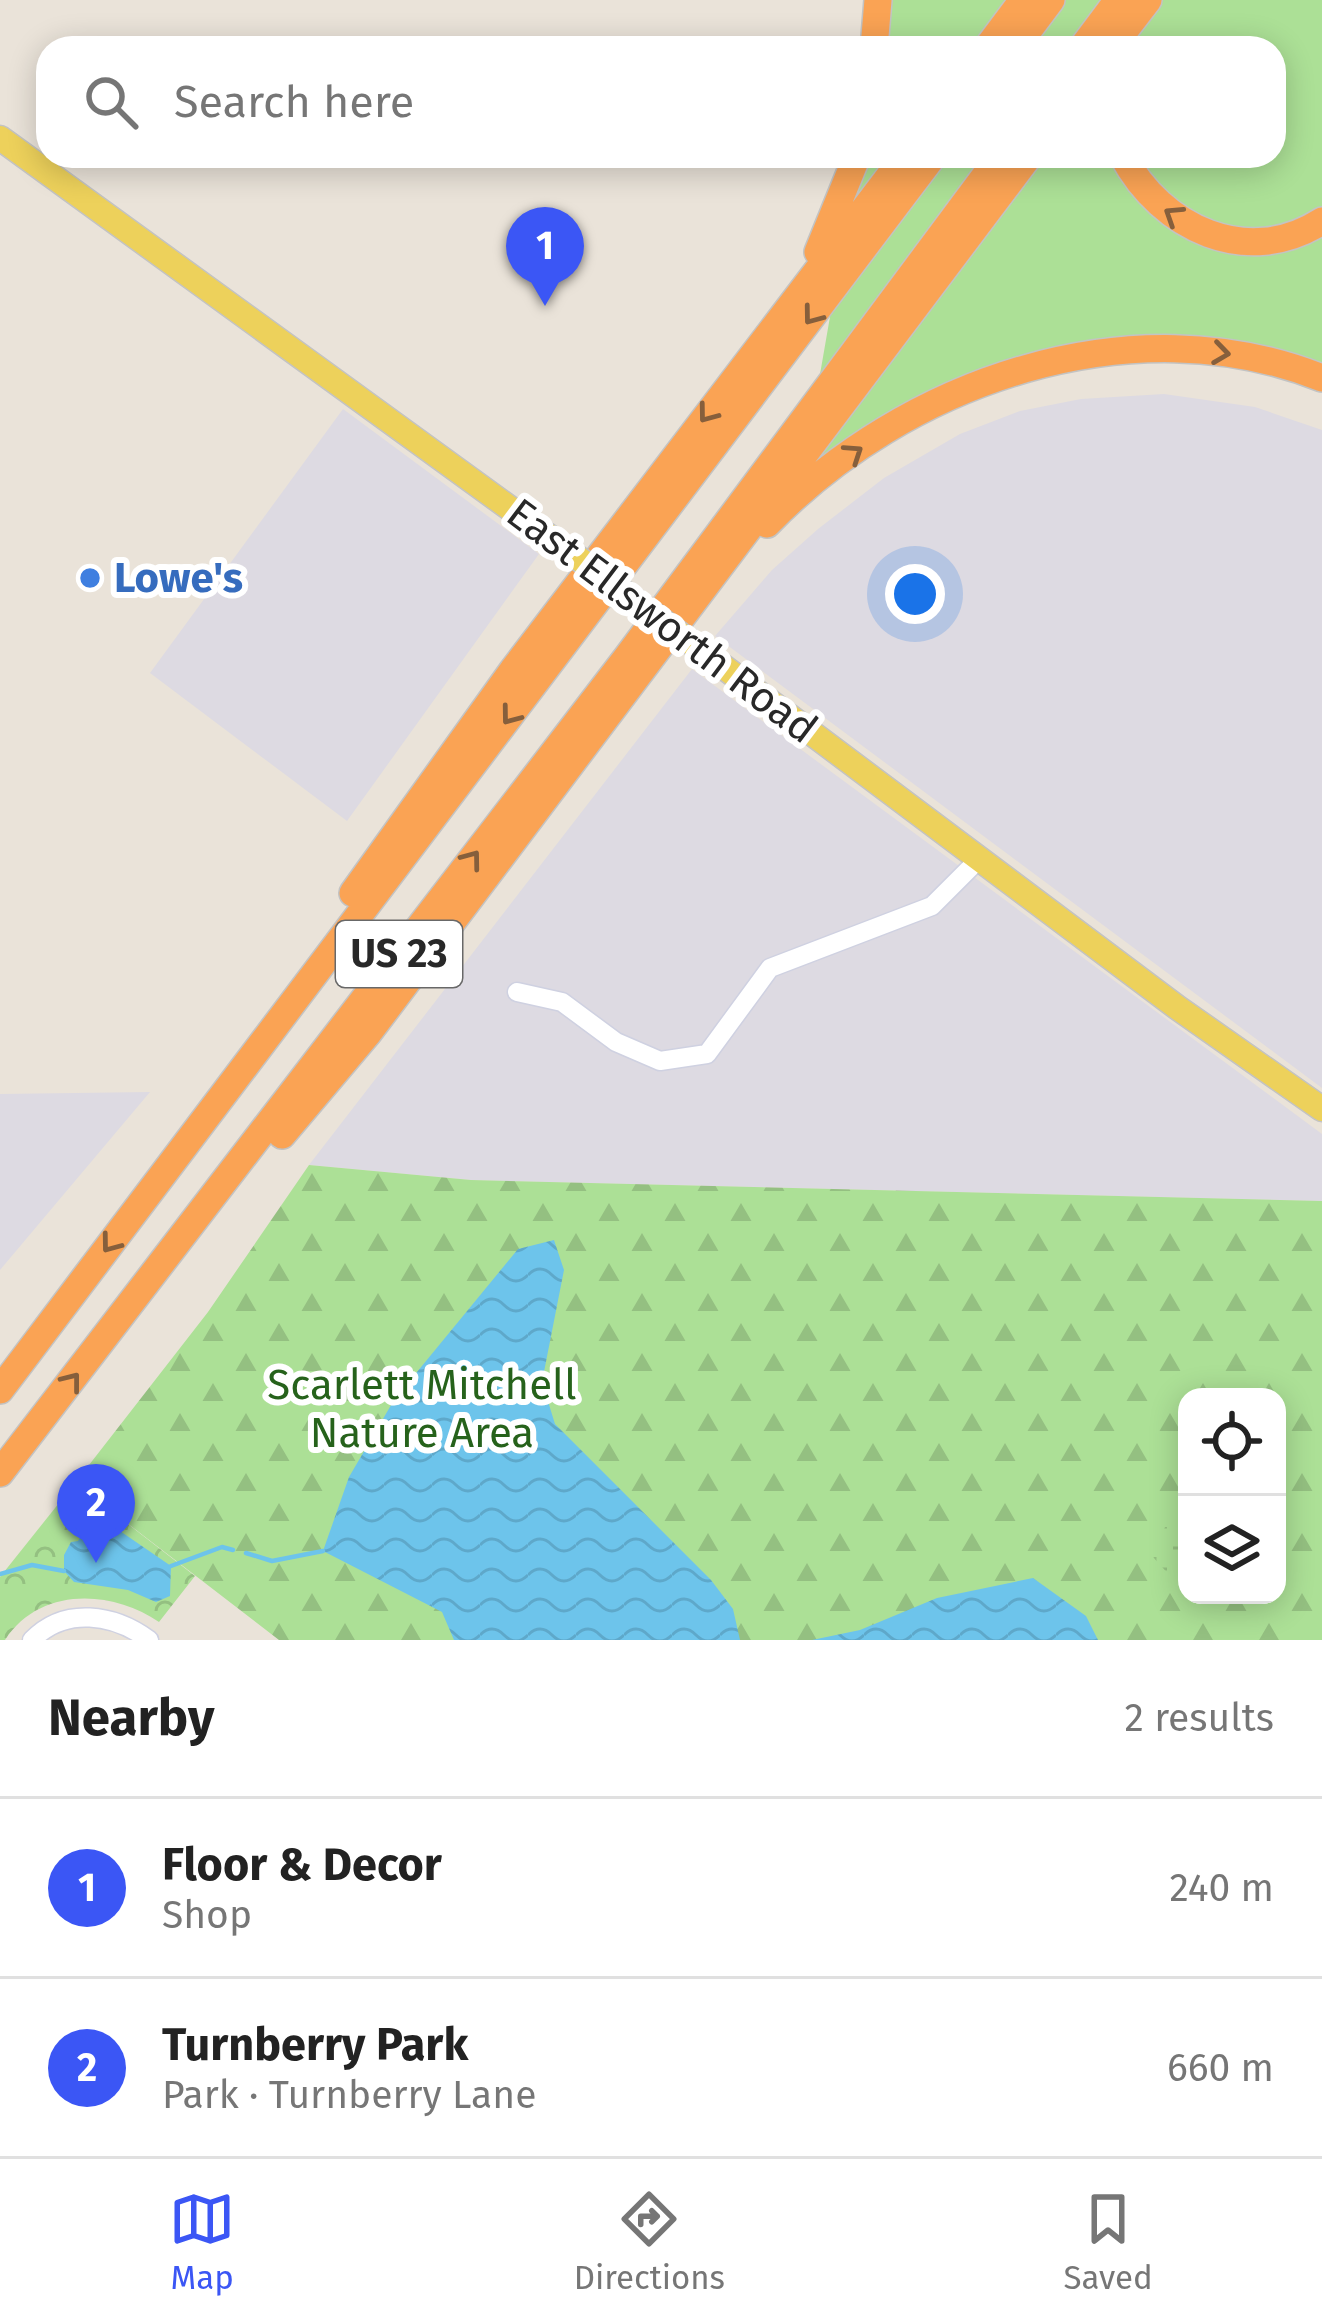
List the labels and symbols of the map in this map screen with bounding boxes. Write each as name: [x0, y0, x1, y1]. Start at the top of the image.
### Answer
pin: 1: [506, 207, 584, 306]
one-way arrow: [1164, 207, 1186, 229]
one-way arrow: [805, 303, 826, 325]
one-way arrow: [1211, 340, 1231, 366]
one-way arrow: [700, 401, 722, 422]
one-way arrow: [841, 445, 863, 467]
street label: East Ellsworth Road: [497, 488, 827, 754]
place label: Lowe's: [114, 553, 243, 603]
your location: [885, 564, 945, 624]
marker: Lowe's: [77, 565, 103, 591]
one-way arrow: [503, 702, 524, 724]
one-way arrow: [458, 851, 479, 873]
road number: US 23: [336, 921, 462, 987]
one-way arrow: [103, 1231, 125, 1252]
park label: Scarlett Mitchell Nature Area: [267, 1360, 577, 1458]
one-way arrow: [58, 1373, 79, 1395]
pin: 2: [57, 1464, 135, 1563]

